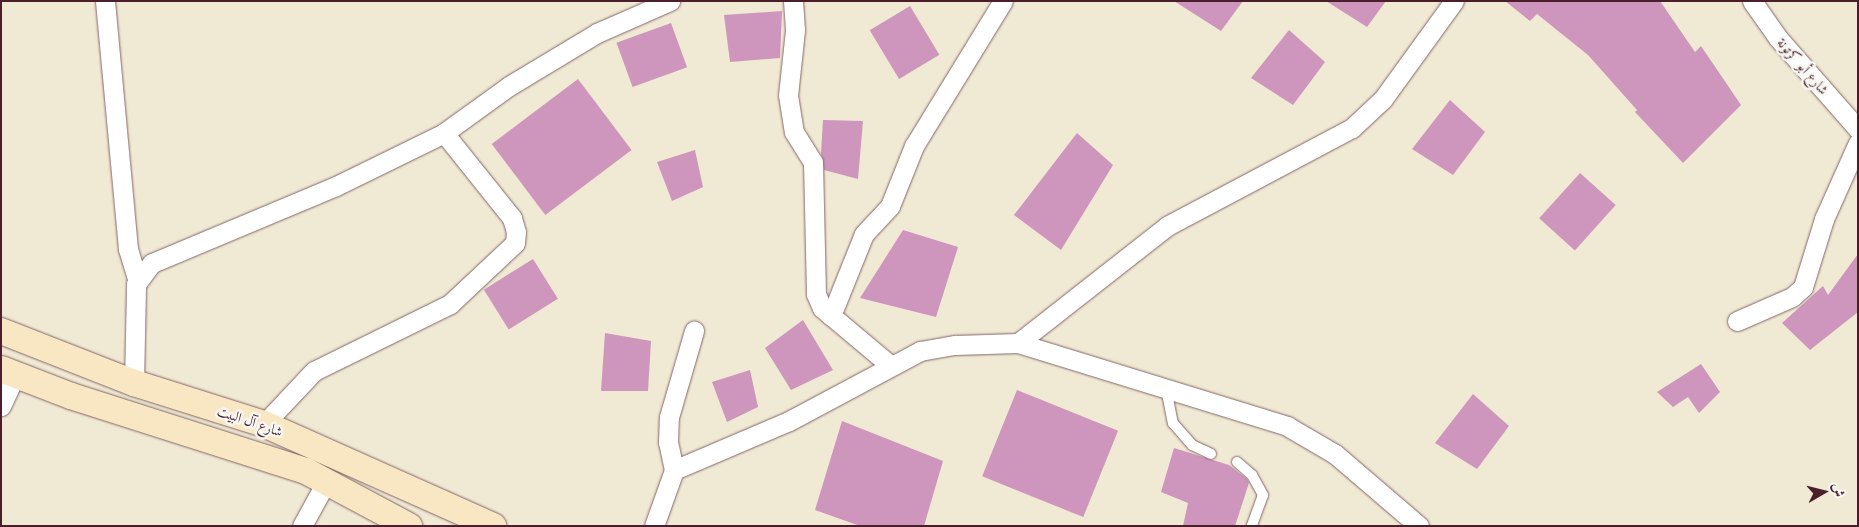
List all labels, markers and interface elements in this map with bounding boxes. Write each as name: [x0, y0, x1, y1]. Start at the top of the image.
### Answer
street label: شارع أبو كرتونة: [1774, 34, 1832, 98]
street label: شارع آل البيت: [215, 402, 285, 440]
north arrow: [1799, 467, 1849, 517]
text: ش: [1829, 482, 1849, 498]

